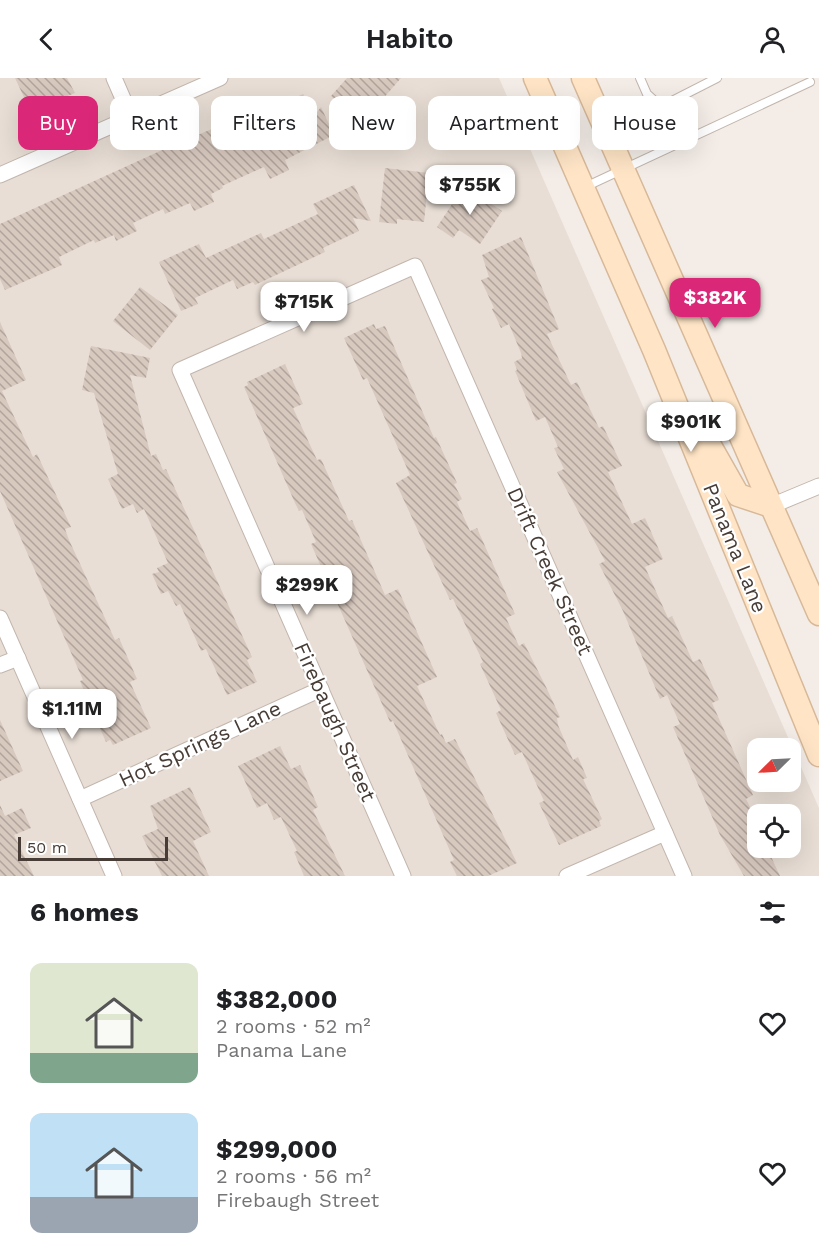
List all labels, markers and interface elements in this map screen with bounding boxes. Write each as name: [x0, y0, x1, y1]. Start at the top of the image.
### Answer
icon: back: [30, 23, 63, 56]
text: Habito: [366, 23, 453, 55]
icon: person: [756, 23, 789, 56]
chip: Buy: [18, 96, 98, 150]
chip: Rent: [110, 96, 199, 150]
chip: Filters: [211, 96, 317, 150]
chip: New: [329, 96, 416, 150]
chip: Apartment: [428, 96, 580, 150]
chip: House: [592, 96, 698, 150]
pin: $755K: [428, 165, 512, 216]
text: $755K: [439, 172, 501, 196]
pin: $382K: [673, 278, 757, 329]
pin: $715K: [262, 282, 346, 333]
text: $382K: [684, 285, 747, 309]
text: $715K: [274, 289, 334, 313]
pin: $901K: [649, 402, 733, 453]
text: $901K: [661, 409, 721, 433]
street label: Panama Lane: [698, 479, 773, 616]
street label: Drift Creek Street: [502, 483, 599, 659]
pin: $299K: [265, 565, 349, 616]
text: $299K: [275, 572, 339, 596]
street label: Firebaugh Street: [289, 638, 382, 805]
pin: $1.11M: [23, 689, 121, 740]
street label: Hot Springs Lane: [115, 695, 285, 792]
text: $1.11M: [42, 696, 102, 720]
north arrow: [747, 738, 801, 792]
map controls: [747, 738, 801, 858]
button: locate: [747, 804, 801, 858]
scale bar: [18, 834, 168, 862]
text: 50 m: [27, 838, 67, 857]
icon: filters: [756, 896, 789, 929]
text: 6 homes: [30, 897, 139, 927]
text: $382,000: [216, 984, 337, 1014]
icon: home: [78, 987, 150, 1059]
icon: heart: [756, 1007, 789, 1040]
text: 2 rooms · 52 m²: [216, 1014, 371, 1038]
text: Panama Lane: [216, 1038, 347, 1062]
text: $299,000: [216, 1134, 338, 1164]
icon: home: [78, 1137, 150, 1209]
icon: heart: [756, 1157, 789, 1190]
text: 2 rooms · 56 m²: [216, 1164, 371, 1188]
text: Firebaugh Street: [216, 1188, 379, 1212]

